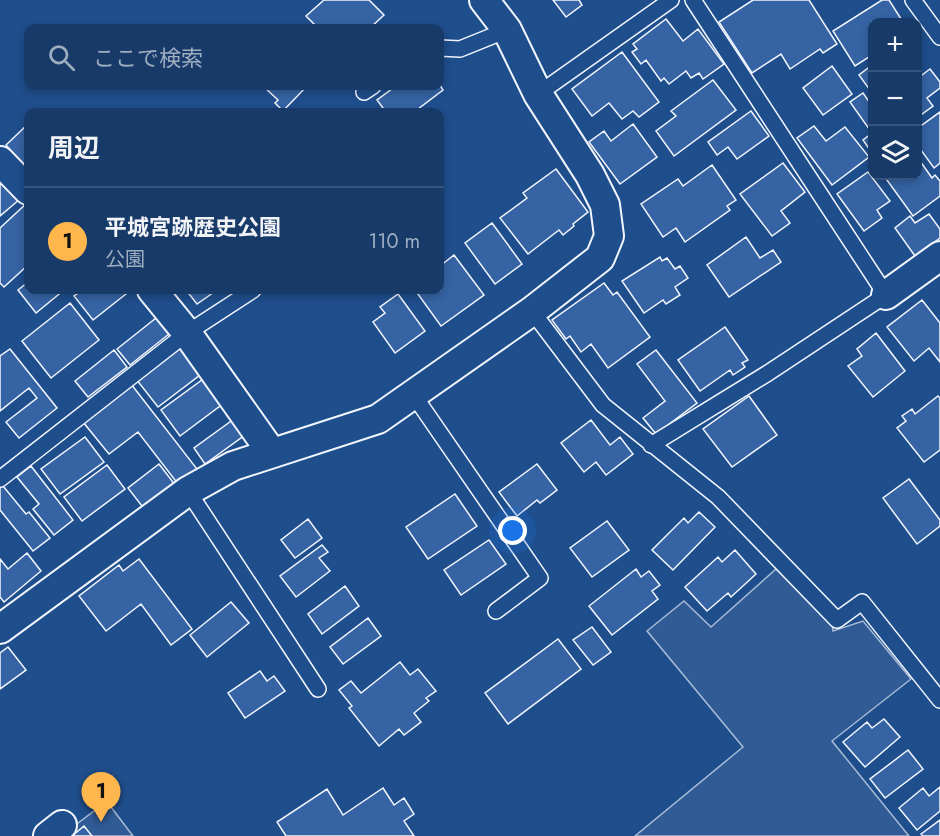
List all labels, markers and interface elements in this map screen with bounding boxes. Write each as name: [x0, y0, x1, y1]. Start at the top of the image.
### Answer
map controls: [868, 18, 922, 180]
button: +: [868, 18, 922, 72]
search box: [24, 24, 444, 90]
icon: search: [45, 41, 78, 74]
text: ここで検索: [93, 42, 203, 74]
button: −: [868, 72, 922, 126]
button: layers: [868, 126, 922, 180]
text: 周辺: [48, 129, 100, 167]
text: 平城宮跡歴史公園: [105, 211, 281, 243]
text: 1: [62, 227, 73, 256]
text: 110 m: [368, 227, 420, 256]
text: 公園: [105, 245, 145, 274]
your location: [498, 516, 527, 545]
pin: 1: [82, 772, 120, 822]

